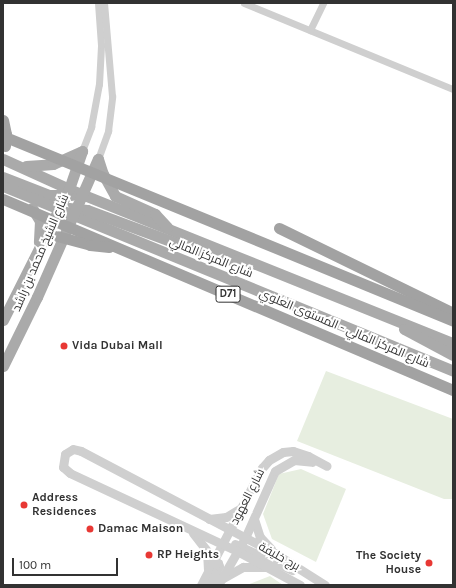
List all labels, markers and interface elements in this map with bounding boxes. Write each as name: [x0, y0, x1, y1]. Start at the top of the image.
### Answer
street label: شارع الشيخ محمد بن راشد: [10, 192, 72, 314]
street label: شارع المركز المالي: [167, 235, 255, 281]
road number: D71: [215, 285, 241, 303]
street label: شارع المركز المالي - المستوى العلوي: [257, 287, 431, 371]
place label: Vida Dubai Mall: [72, 339, 163, 353]
marker: Vida Dubai Mall: [59, 341, 69, 351]
street label: شارع العهود: [228, 467, 268, 527]
place label: Address Residences: [32, 491, 97, 519]
marker: Address Residences: [19, 500, 29, 510]
place label: Damac Maison: [98, 522, 183, 536]
marker: Damac Maison: [85, 524, 95, 534]
street label: برج خليفة: [256, 540, 302, 574]
place label: RP Heights: [157, 548, 219, 562]
place label: The Society House: [356, 549, 421, 577]
scale bar: [14, 550, 120, 576]
marker: RP Heights: [144, 550, 154, 560]
text: 100 m: [19, 558, 51, 572]
marker: The Society House: [424, 558, 434, 568]

